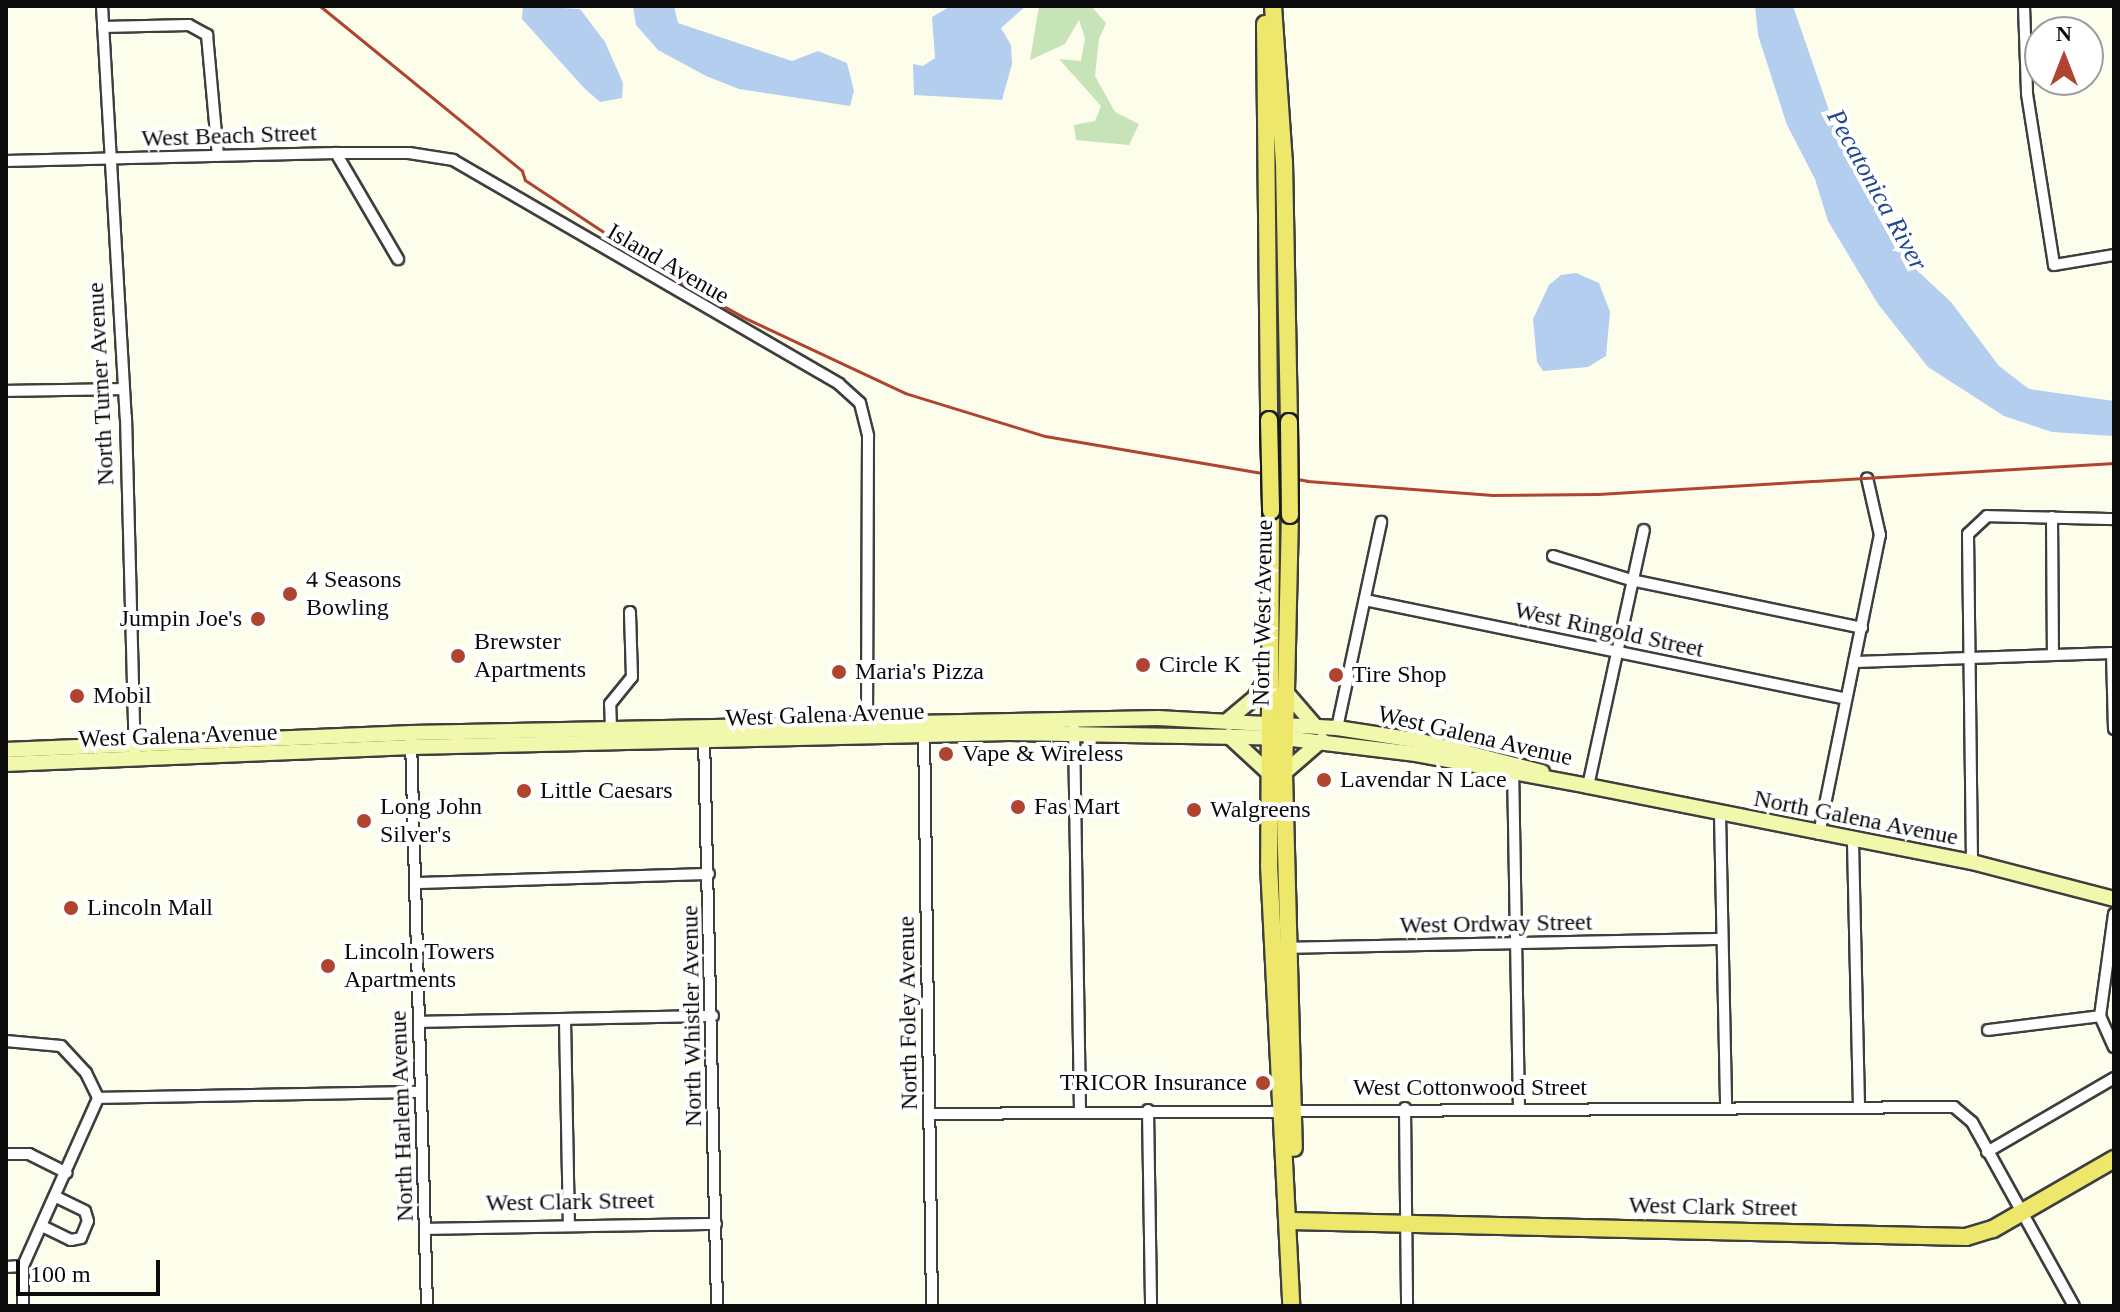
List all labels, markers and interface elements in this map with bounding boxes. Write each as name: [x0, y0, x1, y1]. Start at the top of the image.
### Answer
north arrow: [2024, 16, 2104, 96]
text: N: [2056, 21, 2072, 46]
water label: Pecatonica River: [1820, 104, 1934, 276]
street label: West Beach Street: [141, 119, 317, 153]
street label: Island Avenue: [601, 217, 735, 311]
street label: North Turner Avenue: [81, 281, 121, 487]
street label: North West Avenue: [1247, 519, 1279, 707]
place label: 4 Seasons Bowling: [306, 566, 401, 622]
marker: 4 Seasons Bowling: [281, 585, 299, 603]
street label: West Ringold Street: [1512, 596, 1706, 664]
place label: Jumpin Joe's: [120, 605, 242, 633]
marker: Jumpin Joe's: [249, 610, 267, 628]
place label: Brewster Apartments: [474, 628, 586, 684]
marker: Brewster Apartments: [449, 647, 467, 665]
place label: Circle K: [1159, 651, 1241, 679]
marker: Circle K: [1134, 656, 1152, 674]
place label: Maria's Pizza: [855, 658, 984, 686]
place label: Tire Shop: [1352, 661, 1446, 689]
marker: Maria's Pizza: [830, 663, 848, 681]
marker: Tire Shop: [1327, 666, 1345, 684]
place label: Mobil: [93, 682, 152, 710]
marker: Mobil: [68, 687, 86, 705]
street label: West Galena Avenue: [724, 697, 926, 733]
street label: West Galena Avenue: [1374, 699, 1576, 773]
street label: West Galena Avenue: [77, 718, 279, 754]
place label: Vape & Wireless: [962, 740, 1124, 768]
marker: Vape & Wireless: [937, 745, 955, 763]
place label: Lavendar N Lace: [1340, 766, 1507, 794]
marker: Lavendar N Lace: [1315, 771, 1333, 789]
place label: Little Caesars: [540, 777, 673, 805]
marker: Little Caesars: [515, 782, 533, 800]
street label: North Galena Avenue: [1751, 784, 1961, 852]
place label: Long John Silver's: [380, 793, 482, 849]
place label: Fas Mart: [1034, 793, 1120, 821]
place label: Walgreens: [1210, 796, 1311, 824]
marker: Fas Mart: [1009, 798, 1027, 816]
marker: Walgreens: [1185, 801, 1203, 819]
marker: Long John Silver's: [355, 812, 373, 830]
place label: Lincoln Mall: [87, 894, 213, 922]
marker: Lincoln Mall: [62, 899, 80, 917]
street label: North Whistler Avenue: [676, 904, 708, 1128]
street label: West Ordway Street: [1399, 908, 1593, 940]
street label: North Foley Avenue: [892, 915, 924, 1111]
place label: Lincoln Towers Apartments: [344, 938, 495, 994]
marker: Lincoln Towers Apartments: [319, 957, 337, 975]
street label: North Harlem Avenue: [384, 1009, 420, 1223]
place label: TRICOR Insurance: [1060, 1069, 1247, 1097]
marker: TRICOR Insurance: [1254, 1074, 1272, 1092]
street label: West Cottonwood Street: [1353, 1074, 1587, 1102]
street label: West Clark Street: [485, 1186, 655, 1218]
street label: West Clark Street: [1628, 1191, 1798, 1223]
scale bar: [20, 1244, 164, 1294]
text: 100 m: [30, 1261, 91, 1287]

